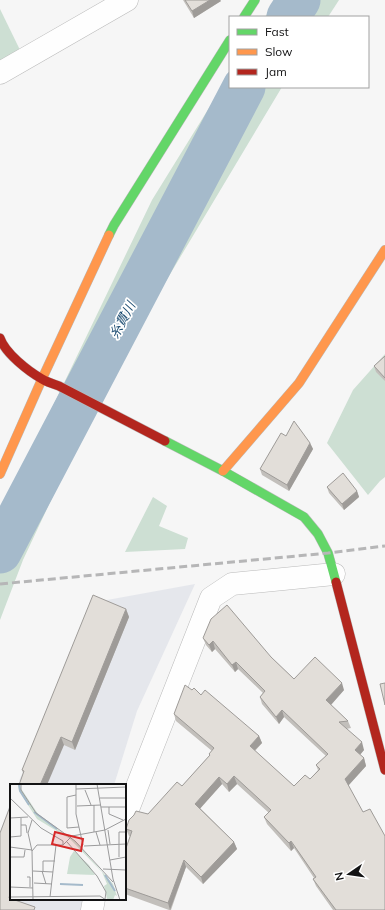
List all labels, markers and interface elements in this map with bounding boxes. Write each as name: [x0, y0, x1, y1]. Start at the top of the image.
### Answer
legend: [229, 16, 369, 88]
text: Fast: [265, 24, 289, 39]
text: Slow: [265, 44, 293, 59]
text: Jam: [265, 64, 287, 79]
water label: 糸貫川: [106, 297, 139, 341]
inset map: [10, 784, 126, 900]
north arrow: [329, 854, 369, 894]
text: N: [332, 871, 347, 882]

